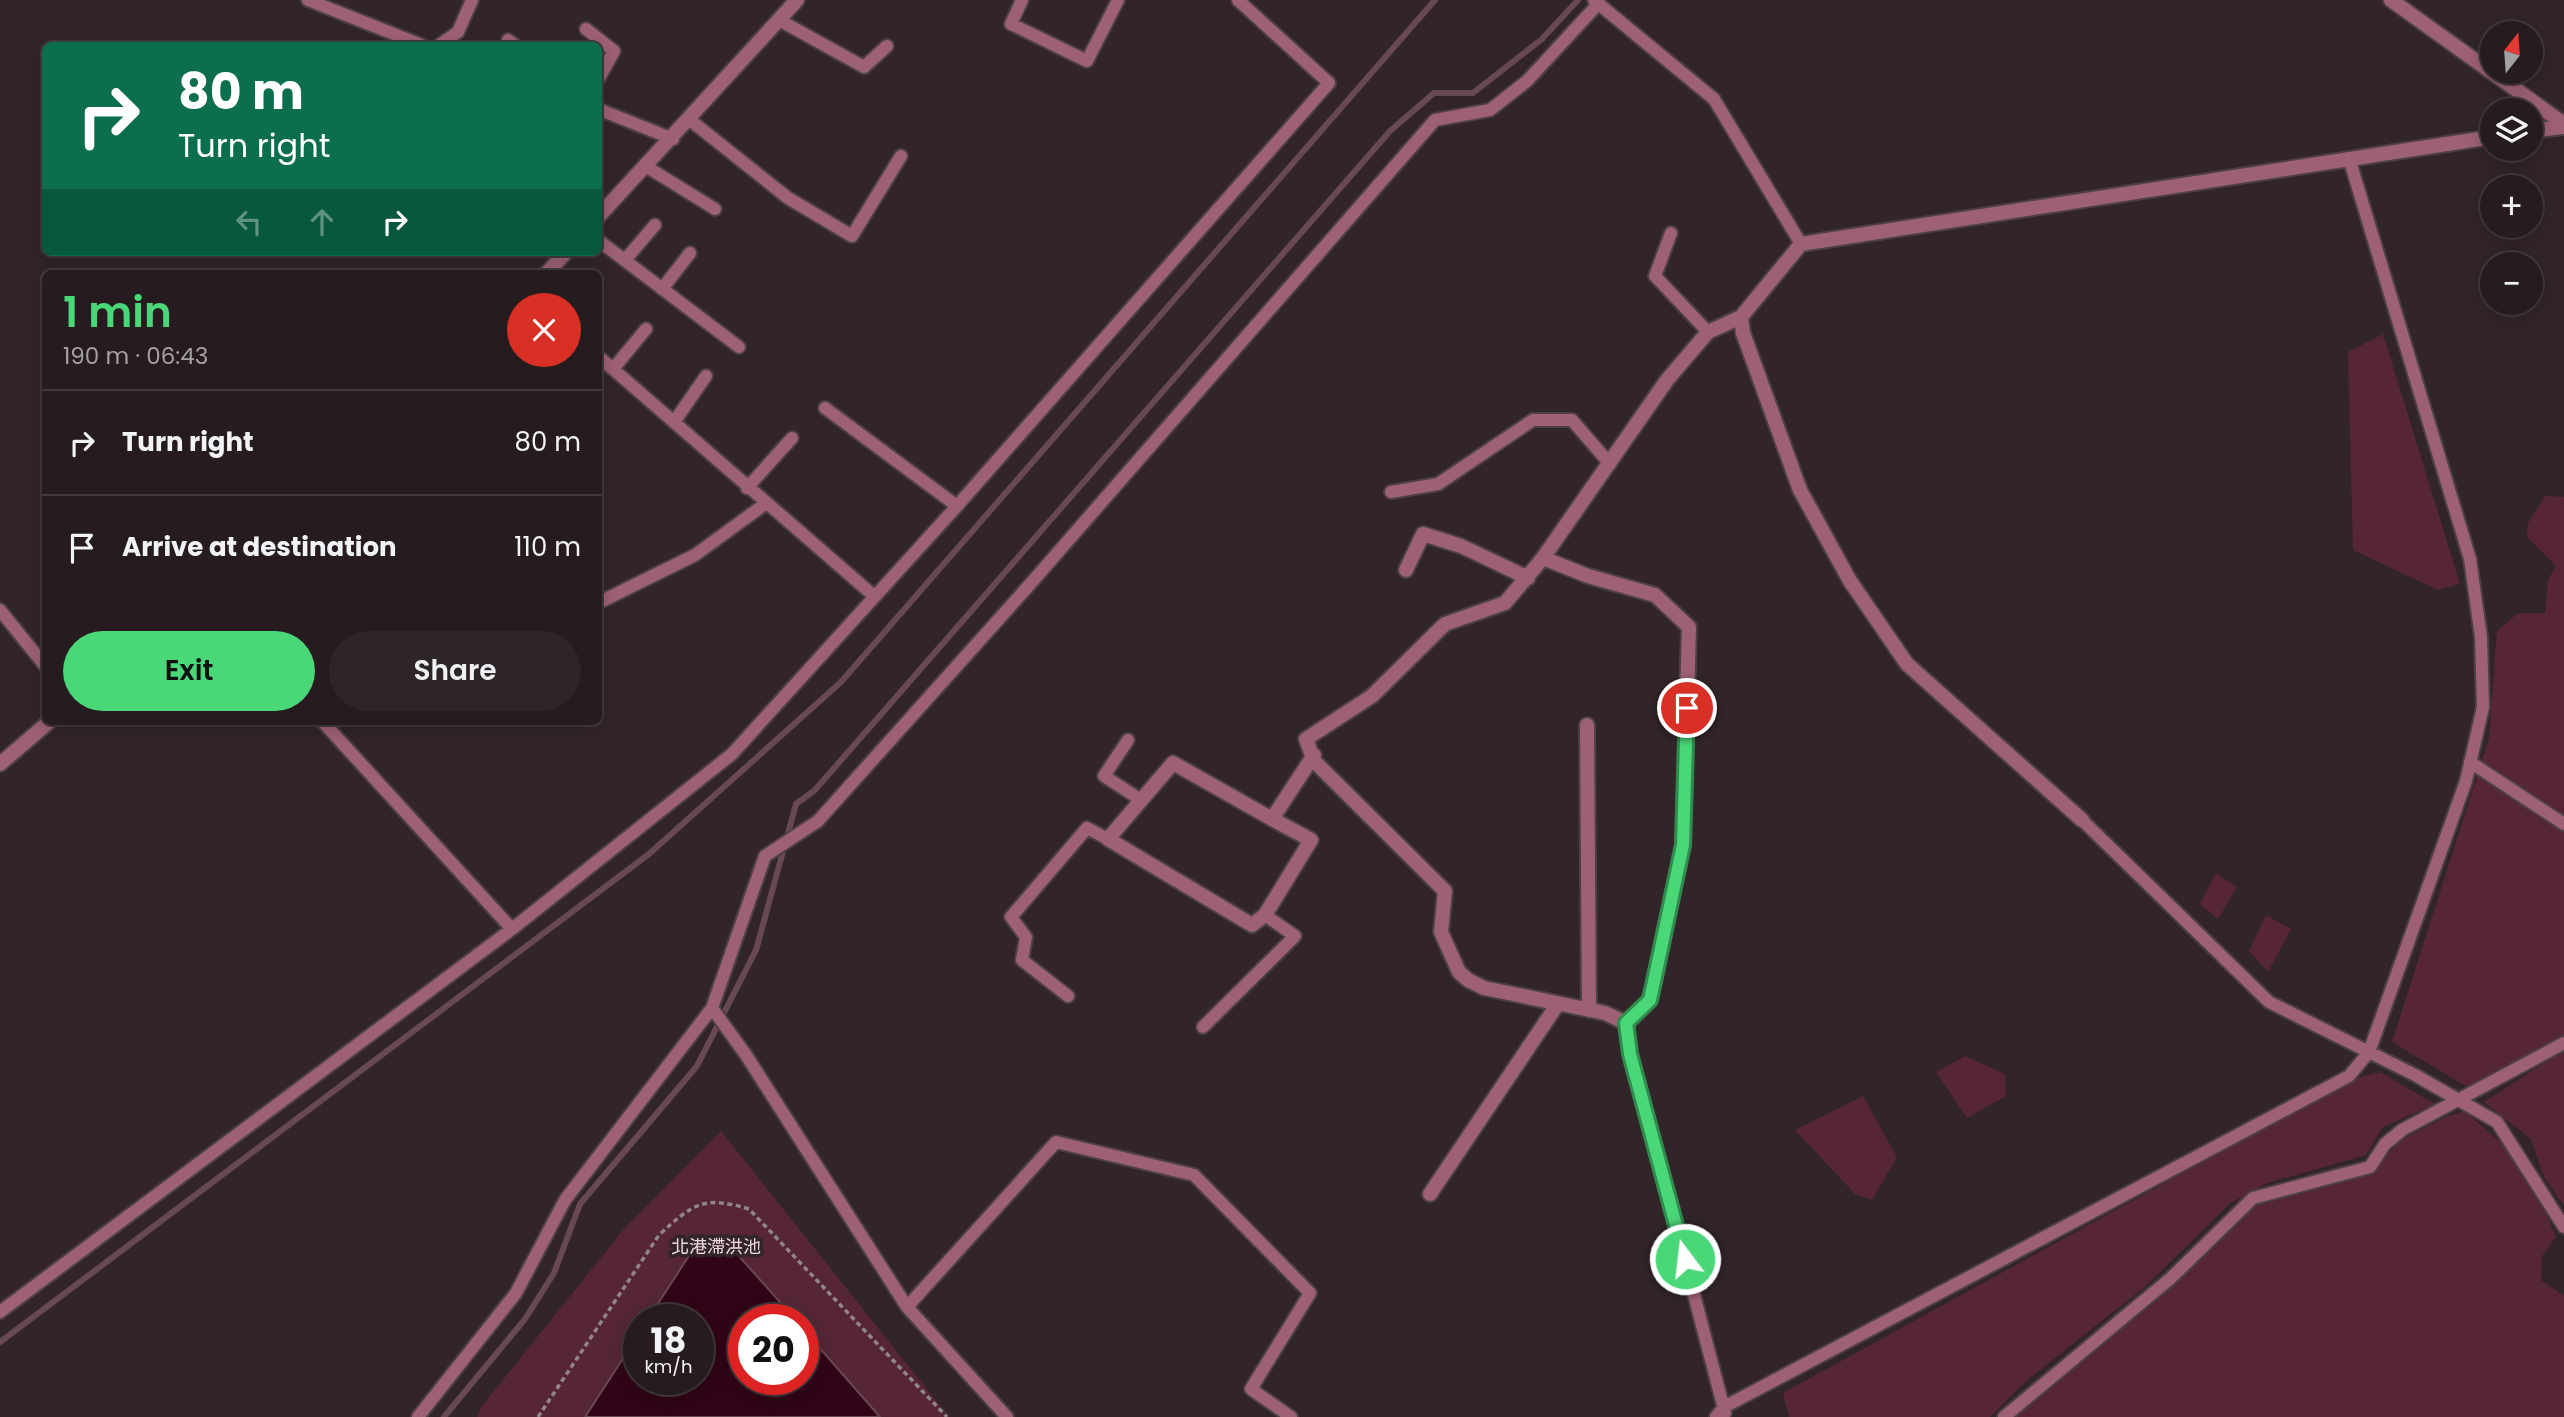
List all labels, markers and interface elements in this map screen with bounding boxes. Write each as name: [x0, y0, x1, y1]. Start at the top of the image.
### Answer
north arrow: [2480, 21, 2543, 84]
map controls: [2480, 21, 2543, 315]
text: 80 m: [178, 58, 304, 126]
icon: right: [63, 70, 154, 161]
button: layers: [2480, 98, 2543, 161]
text: Turn right: [178, 123, 330, 168]
button: +: [2480, 175, 2543, 238]
icon: left: [230, 203, 268, 241]
icon: ahead: [303, 203, 341, 241]
icon: right: [376, 203, 414, 241]
button: −: [2480, 252, 2543, 315]
text: 1 min: [63, 283, 172, 342]
button: close: [507, 293, 581, 367]
text: 190 m · 06:43: [63, 340, 208, 372]
icon: right: [63, 424, 101, 462]
text: Turn right: [122, 424, 254, 460]
text: 80 m: [515, 424, 581, 460]
icon: arrive: [63, 529, 101, 567]
text: Arrive at destination: [122, 529, 397, 565]
text: 110 m: [514, 529, 581, 565]
button: Exit: [63, 631, 315, 711]
button: Share: [329, 631, 581, 711]
pin: [1657, 678, 1717, 738]
icon: arrive: [1668, 689, 1706, 727]
position arrow: [1648, 1222, 1722, 1296]
park label: 北港滯洪池: [671, 1234, 761, 1259]
speed limit sign: 20: [728, 1304, 819, 1395]
text: 18: [651, 1316, 686, 1365]
text: km/h: [645, 1354, 692, 1379]

